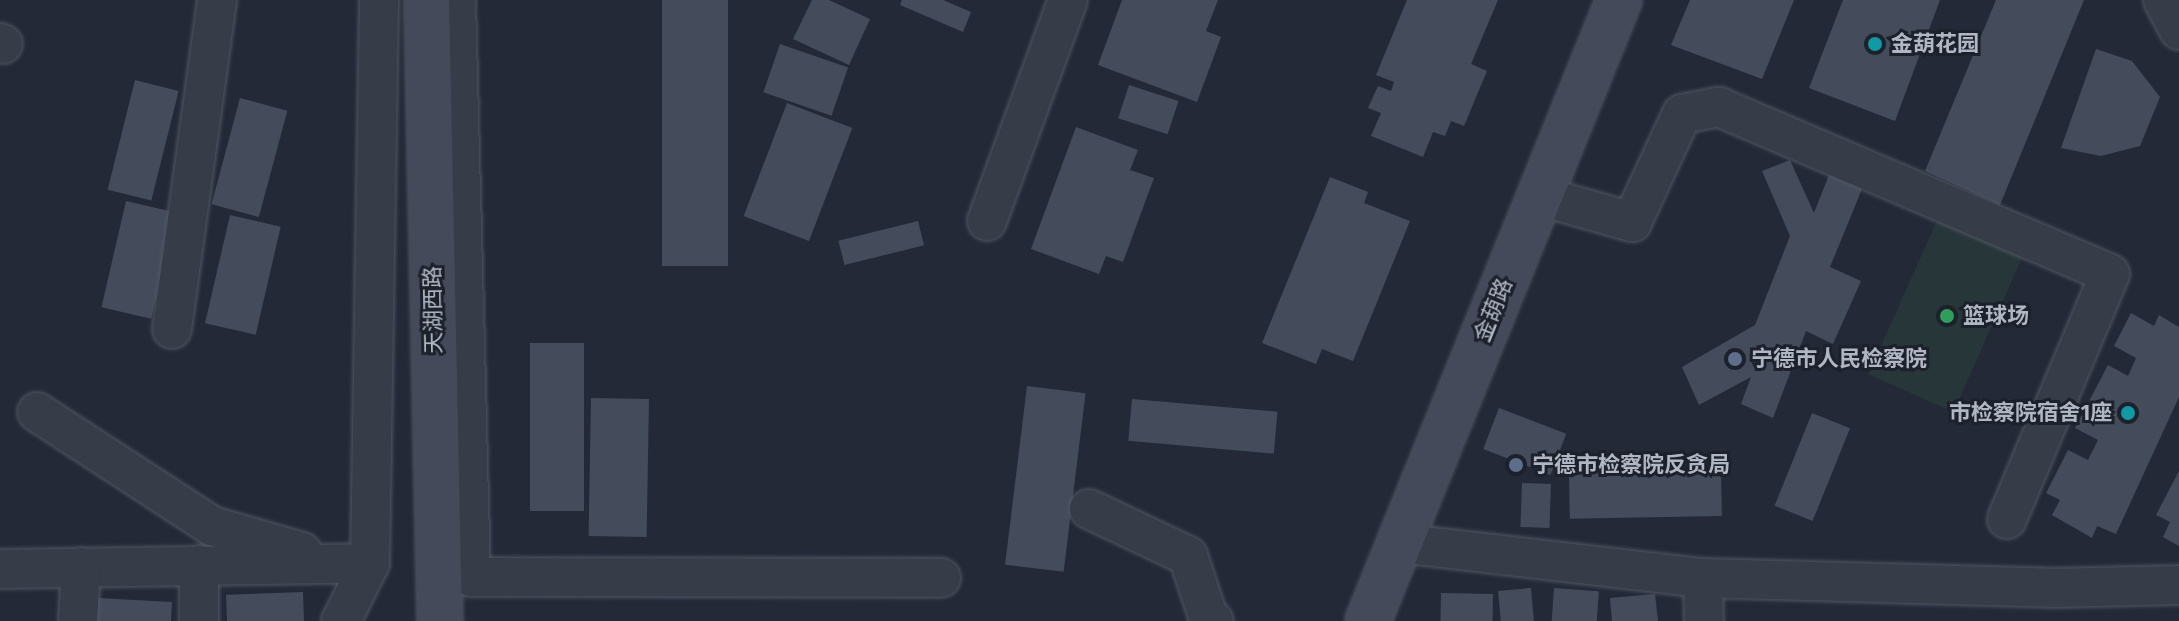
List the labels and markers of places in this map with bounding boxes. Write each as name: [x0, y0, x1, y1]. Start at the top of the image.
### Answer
place label: 金葫花园: [1891, 31, 1979, 57]
marker: 金葫花园: [1866, 35, 1884, 53]
place label: 篮球场: [1963, 303, 2029, 329]
marker: 篮球场: [1938, 307, 1956, 325]
place label: 宁德市人民检察院: [1751, 346, 1927, 372]
marker: 宁德市人民检察院: [1726, 350, 1744, 368]
place label: 市检察院宿舍1座: [1949, 400, 2112, 426]
marker: 市检察院宿舍1座: [2119, 404, 2137, 422]
place label: 宁德市检察院反贪局: [1532, 452, 1730, 478]
marker: 宁德市检察院反贪局: [1507, 456, 1525, 474]

